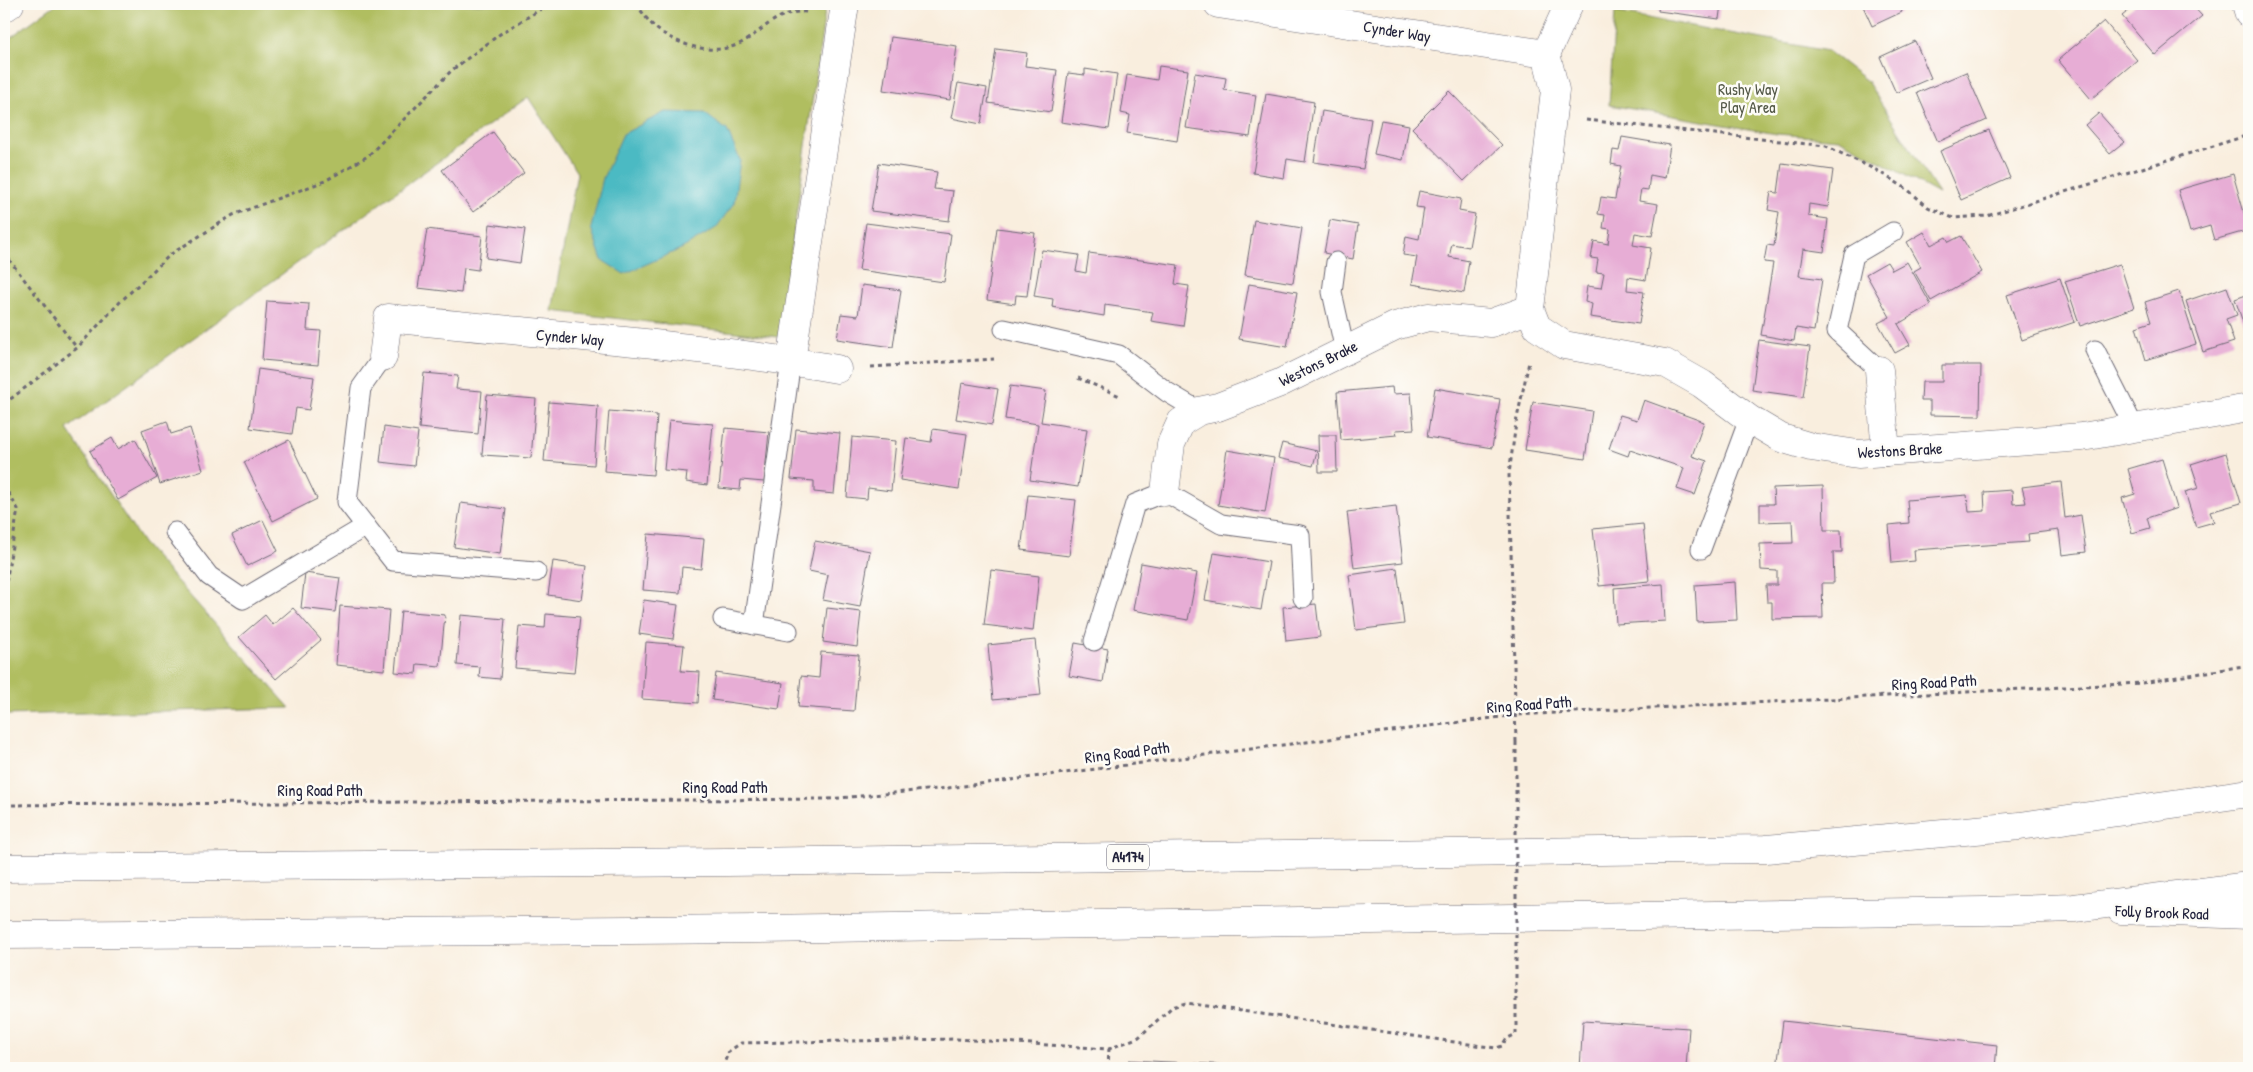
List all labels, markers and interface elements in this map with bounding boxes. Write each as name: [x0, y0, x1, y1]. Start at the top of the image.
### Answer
street label: Cynder Way: [1362, 15, 1433, 47]
park label: Rushy Way Play Area: [1718, 78, 1778, 118]
street label: Cynder Way: [535, 323, 605, 351]
street label: Westons Brake: [1275, 334, 1362, 392]
street label: Westons Brake: [1857, 437, 1944, 463]
street label: Ring Road Path: [1891, 669, 1977, 695]
street label: Ring Road Path: [1486, 690, 1572, 718]
street label: Ring Road Path: [1083, 736, 1171, 768]
street label: Ring Road Path: [683, 776, 768, 798]
street label: Ring Road Path: [278, 779, 363, 801]
road number: A4174: [1107, 844, 1149, 870]
street label: Folly Brook Road: [2114, 899, 2209, 925]

